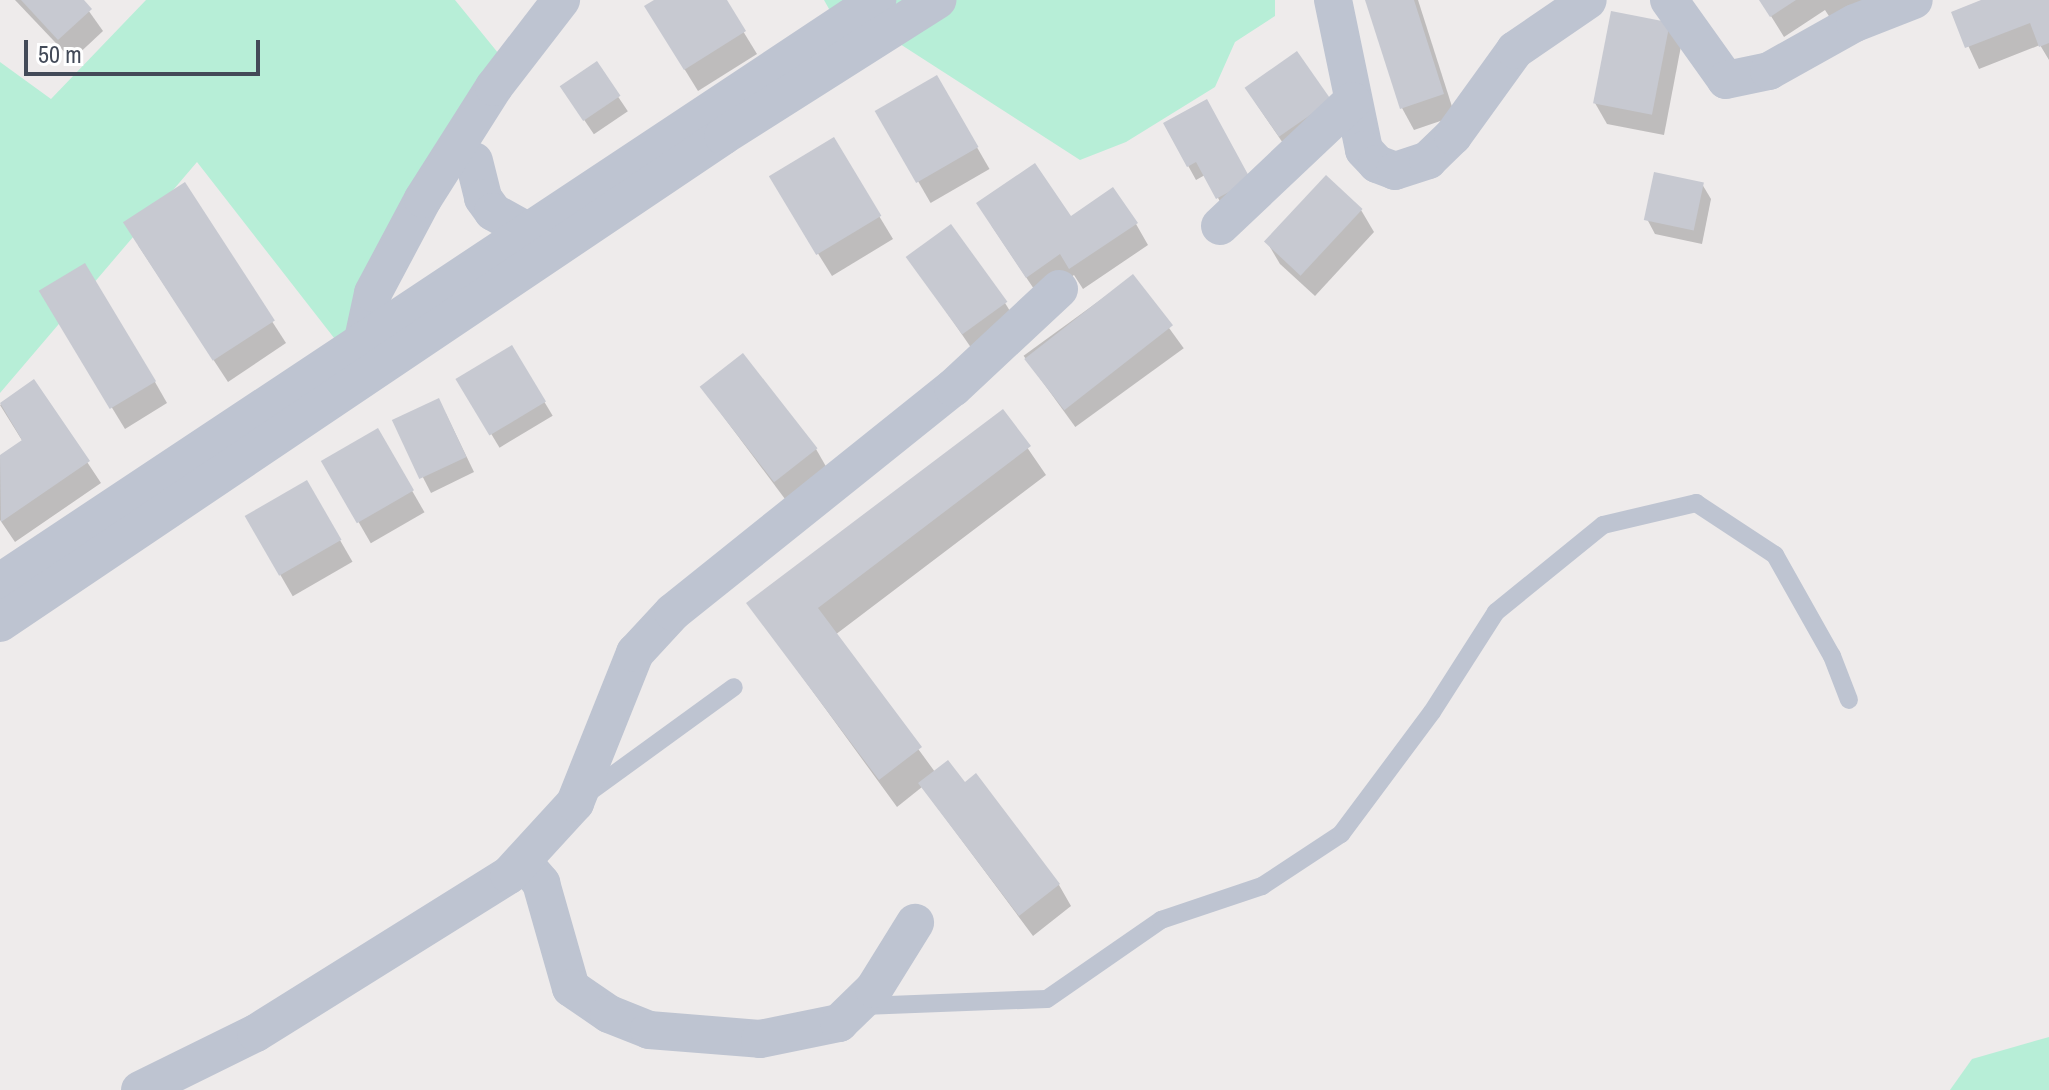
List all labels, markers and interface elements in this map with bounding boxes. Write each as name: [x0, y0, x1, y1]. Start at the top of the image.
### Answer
scale bar: [28, 24, 264, 74]
text: 50 m: [38, 38, 82, 70]

